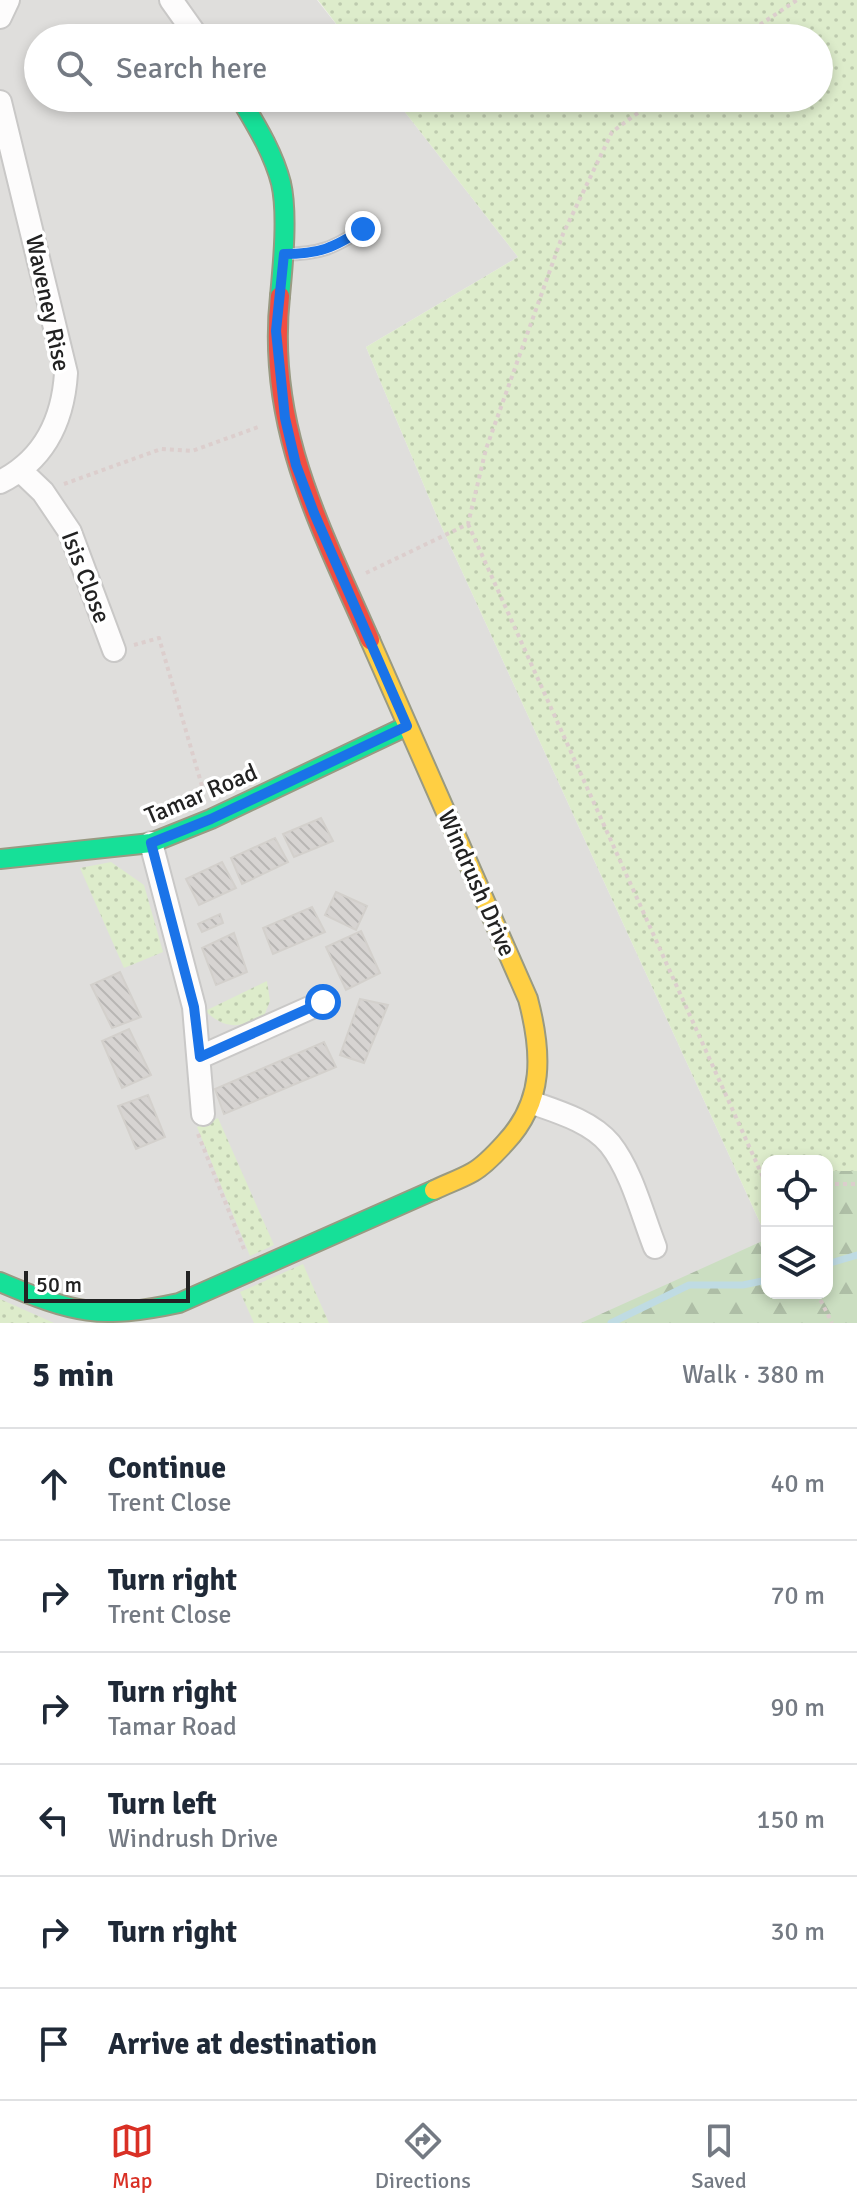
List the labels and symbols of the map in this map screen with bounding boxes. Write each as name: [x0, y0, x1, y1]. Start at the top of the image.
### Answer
route end: [345, 211, 381, 247]
street label: Waveney Rise: [19, 232, 77, 374]
street label: Isis Close: [55, 527, 117, 627]
street label: Tamar Road: [140, 757, 262, 831]
street label: Windrush Drive: [431, 805, 523, 961]
route start: [305, 984, 341, 1020]
scale bar: [24, 1267, 190, 1303]

